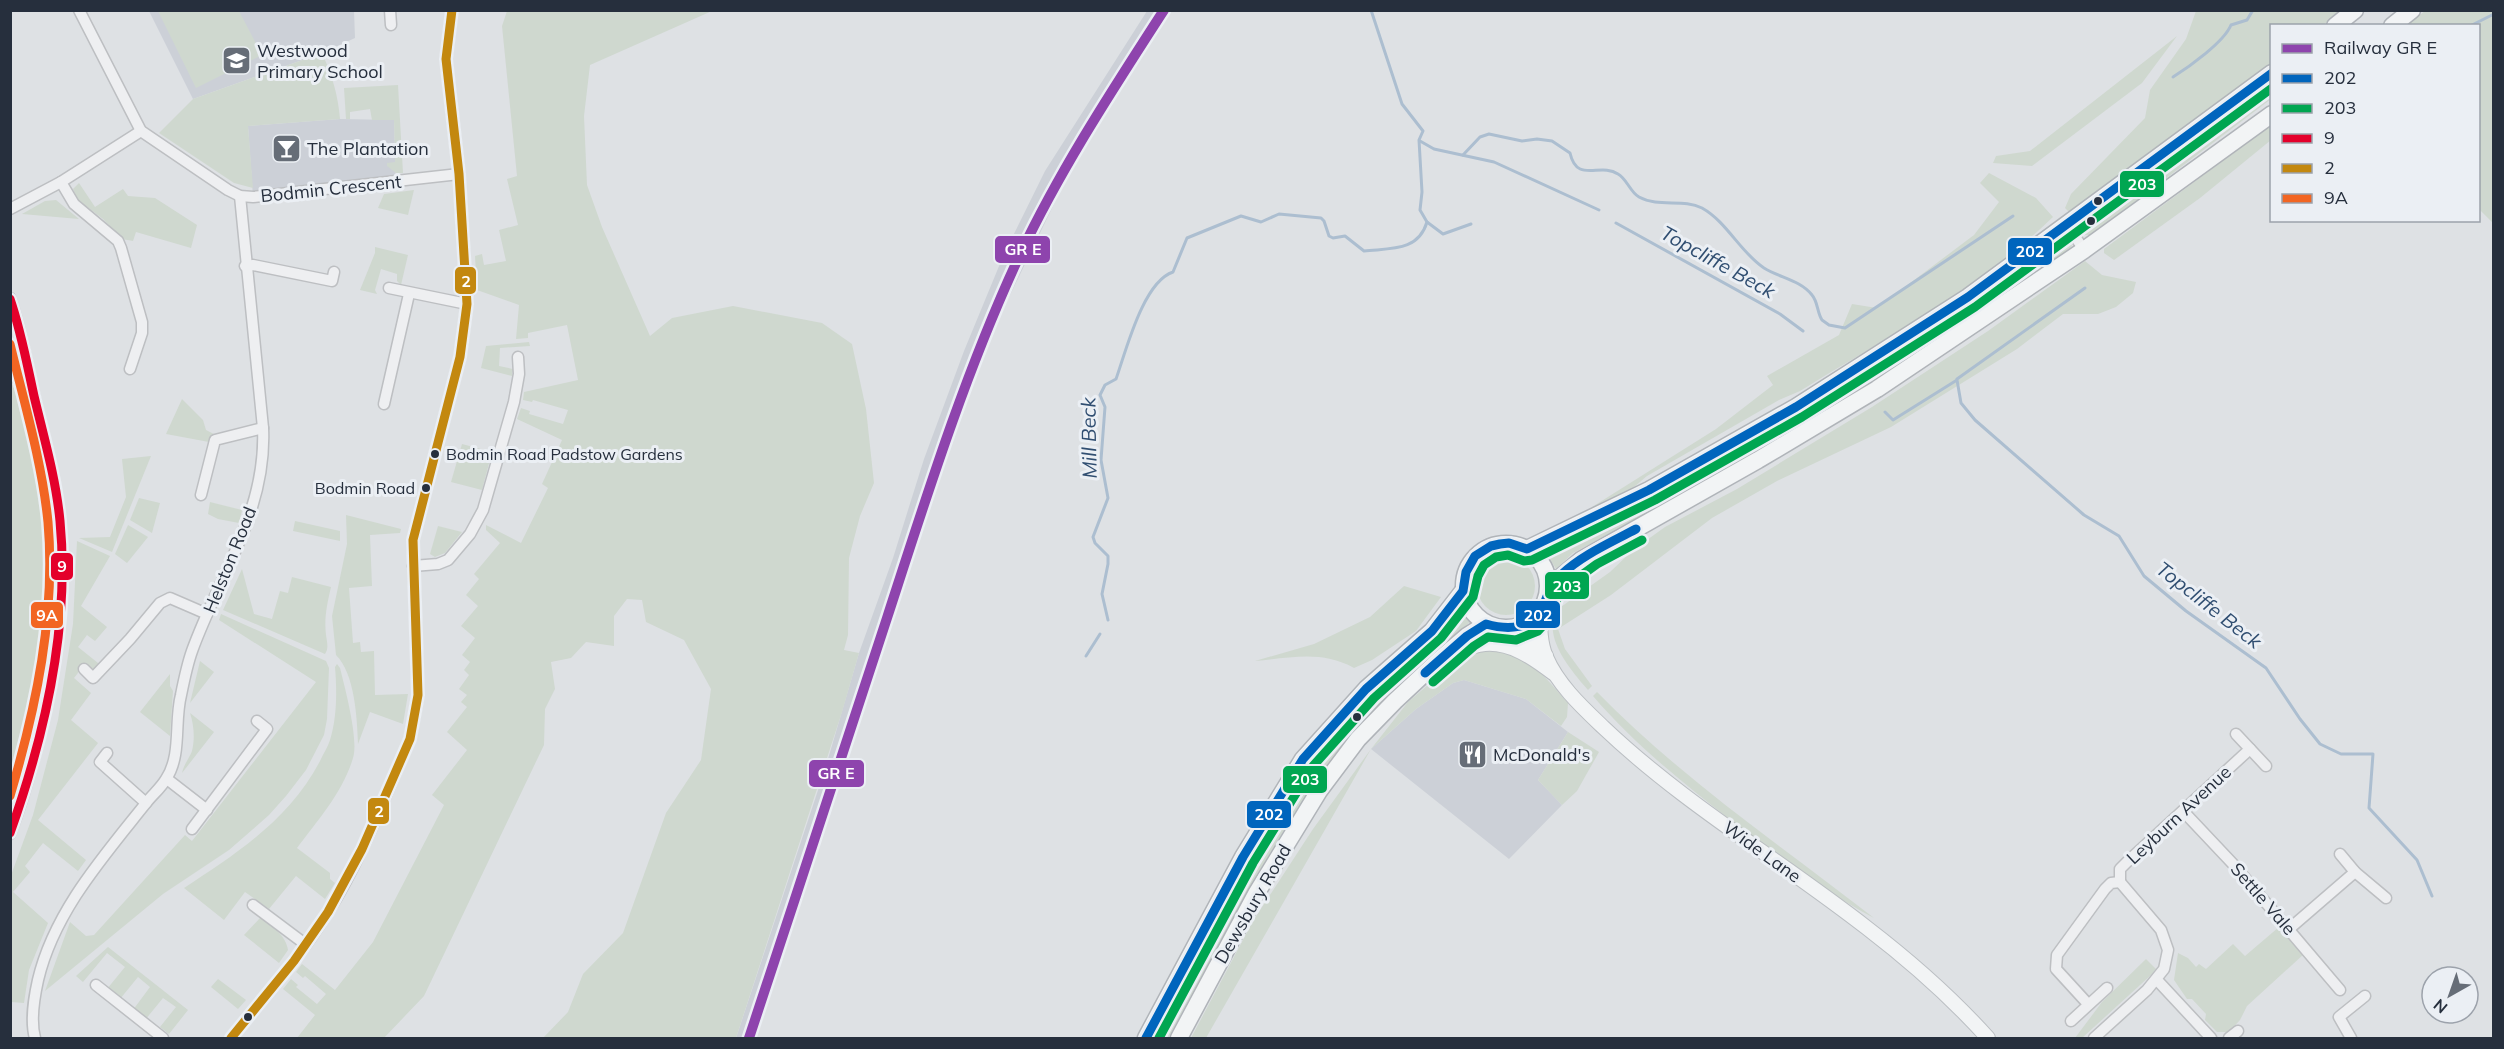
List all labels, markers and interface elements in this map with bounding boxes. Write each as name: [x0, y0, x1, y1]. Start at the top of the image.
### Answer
legend: [2270, 24, 2480, 222]
text: Railway GR E: [2324, 36, 2437, 59]
place label: Westwood Primary School: [257, 39, 383, 83]
school or university icon: Westwood Primary School: [220, 45, 252, 77]
text: 202: [2324, 66, 2356, 89]
text: 203: [2324, 96, 2356, 119]
text: 9: [2324, 126, 2335, 149]
bar icon: The Plantation: [270, 133, 302, 165]
place label: The Plantation: [307, 137, 429, 160]
text: 2: [2324, 156, 2335, 179]
street label: Bodmin Crescent: [259, 170, 403, 207]
line badge: 203: [2119, 170, 2165, 198]
text: 203: [2128, 174, 2156, 194]
text: 9A: [2324, 186, 2348, 209]
unlabelled marker: [2092, 195, 2104, 207]
unlabelled marker: [2085, 215, 2097, 227]
water label: Topcliffe Beck: [1657, 220, 1780, 304]
line badge: GR E: [994, 235, 1051, 264]
line badge: 202: [2007, 237, 2053, 266]
text: GR E: [1005, 239, 1041, 259]
text: 202: [2016, 241, 2044, 261]
line badge: 2: [454, 266, 477, 295]
text: 2: [461, 271, 471, 291]
water label: Mill Beck: [1075, 396, 1102, 479]
place label: Bodmin Road Padstow Gardens: [446, 444, 683, 464]
marker: Bodmin Road Padstow Gardens: [429, 448, 441, 460]
place label: Bodmin Road: [315, 478, 415, 498]
marker: Bodmin Road: [420, 482, 432, 494]
street label: Helston Road: [198, 503, 261, 616]
line badge: 9: [50, 552, 74, 581]
text: 9: [57, 556, 67, 576]
water label: Topcliffe Beck: [2152, 556, 2268, 654]
line badge: 203: [1544, 571, 1590, 600]
text: 203: [1553, 576, 1581, 596]
line badge: 202: [1515, 600, 1561, 629]
line badge: 9A: [30, 601, 64, 629]
text: 9A: [36, 605, 58, 625]
text: 202: [1524, 605, 1552, 625]
unlabelled marker: [1351, 711, 1363, 723]
restaurant icon: McDonald's: [1456, 739, 1488, 771]
place label: McDonald's: [1493, 743, 1590, 766]
line badge: GR E: [808, 759, 865, 788]
street label: Leyburn Avenue: [2122, 760, 2236, 869]
text: GR E: [818, 763, 854, 783]
line badge: 203: [1282, 765, 1328, 794]
text: 203: [1291, 769, 1319, 789]
line badge: 2: [367, 797, 390, 825]
line badge: 202: [1246, 800, 1292, 829]
text: 2: [374, 801, 384, 821]
text: 202: [1255, 804, 1283, 824]
street label: Wide Lane: [1719, 816, 1806, 888]
street label: Dewsbury Road: [1209, 840, 1296, 968]
street label: Settle Vale: [2226, 858, 2301, 940]
north arrow: [2420, 965, 2480, 1025]
text: N: [2429, 995, 2451, 1018]
unlabelled marker: [242, 1011, 254, 1023]

